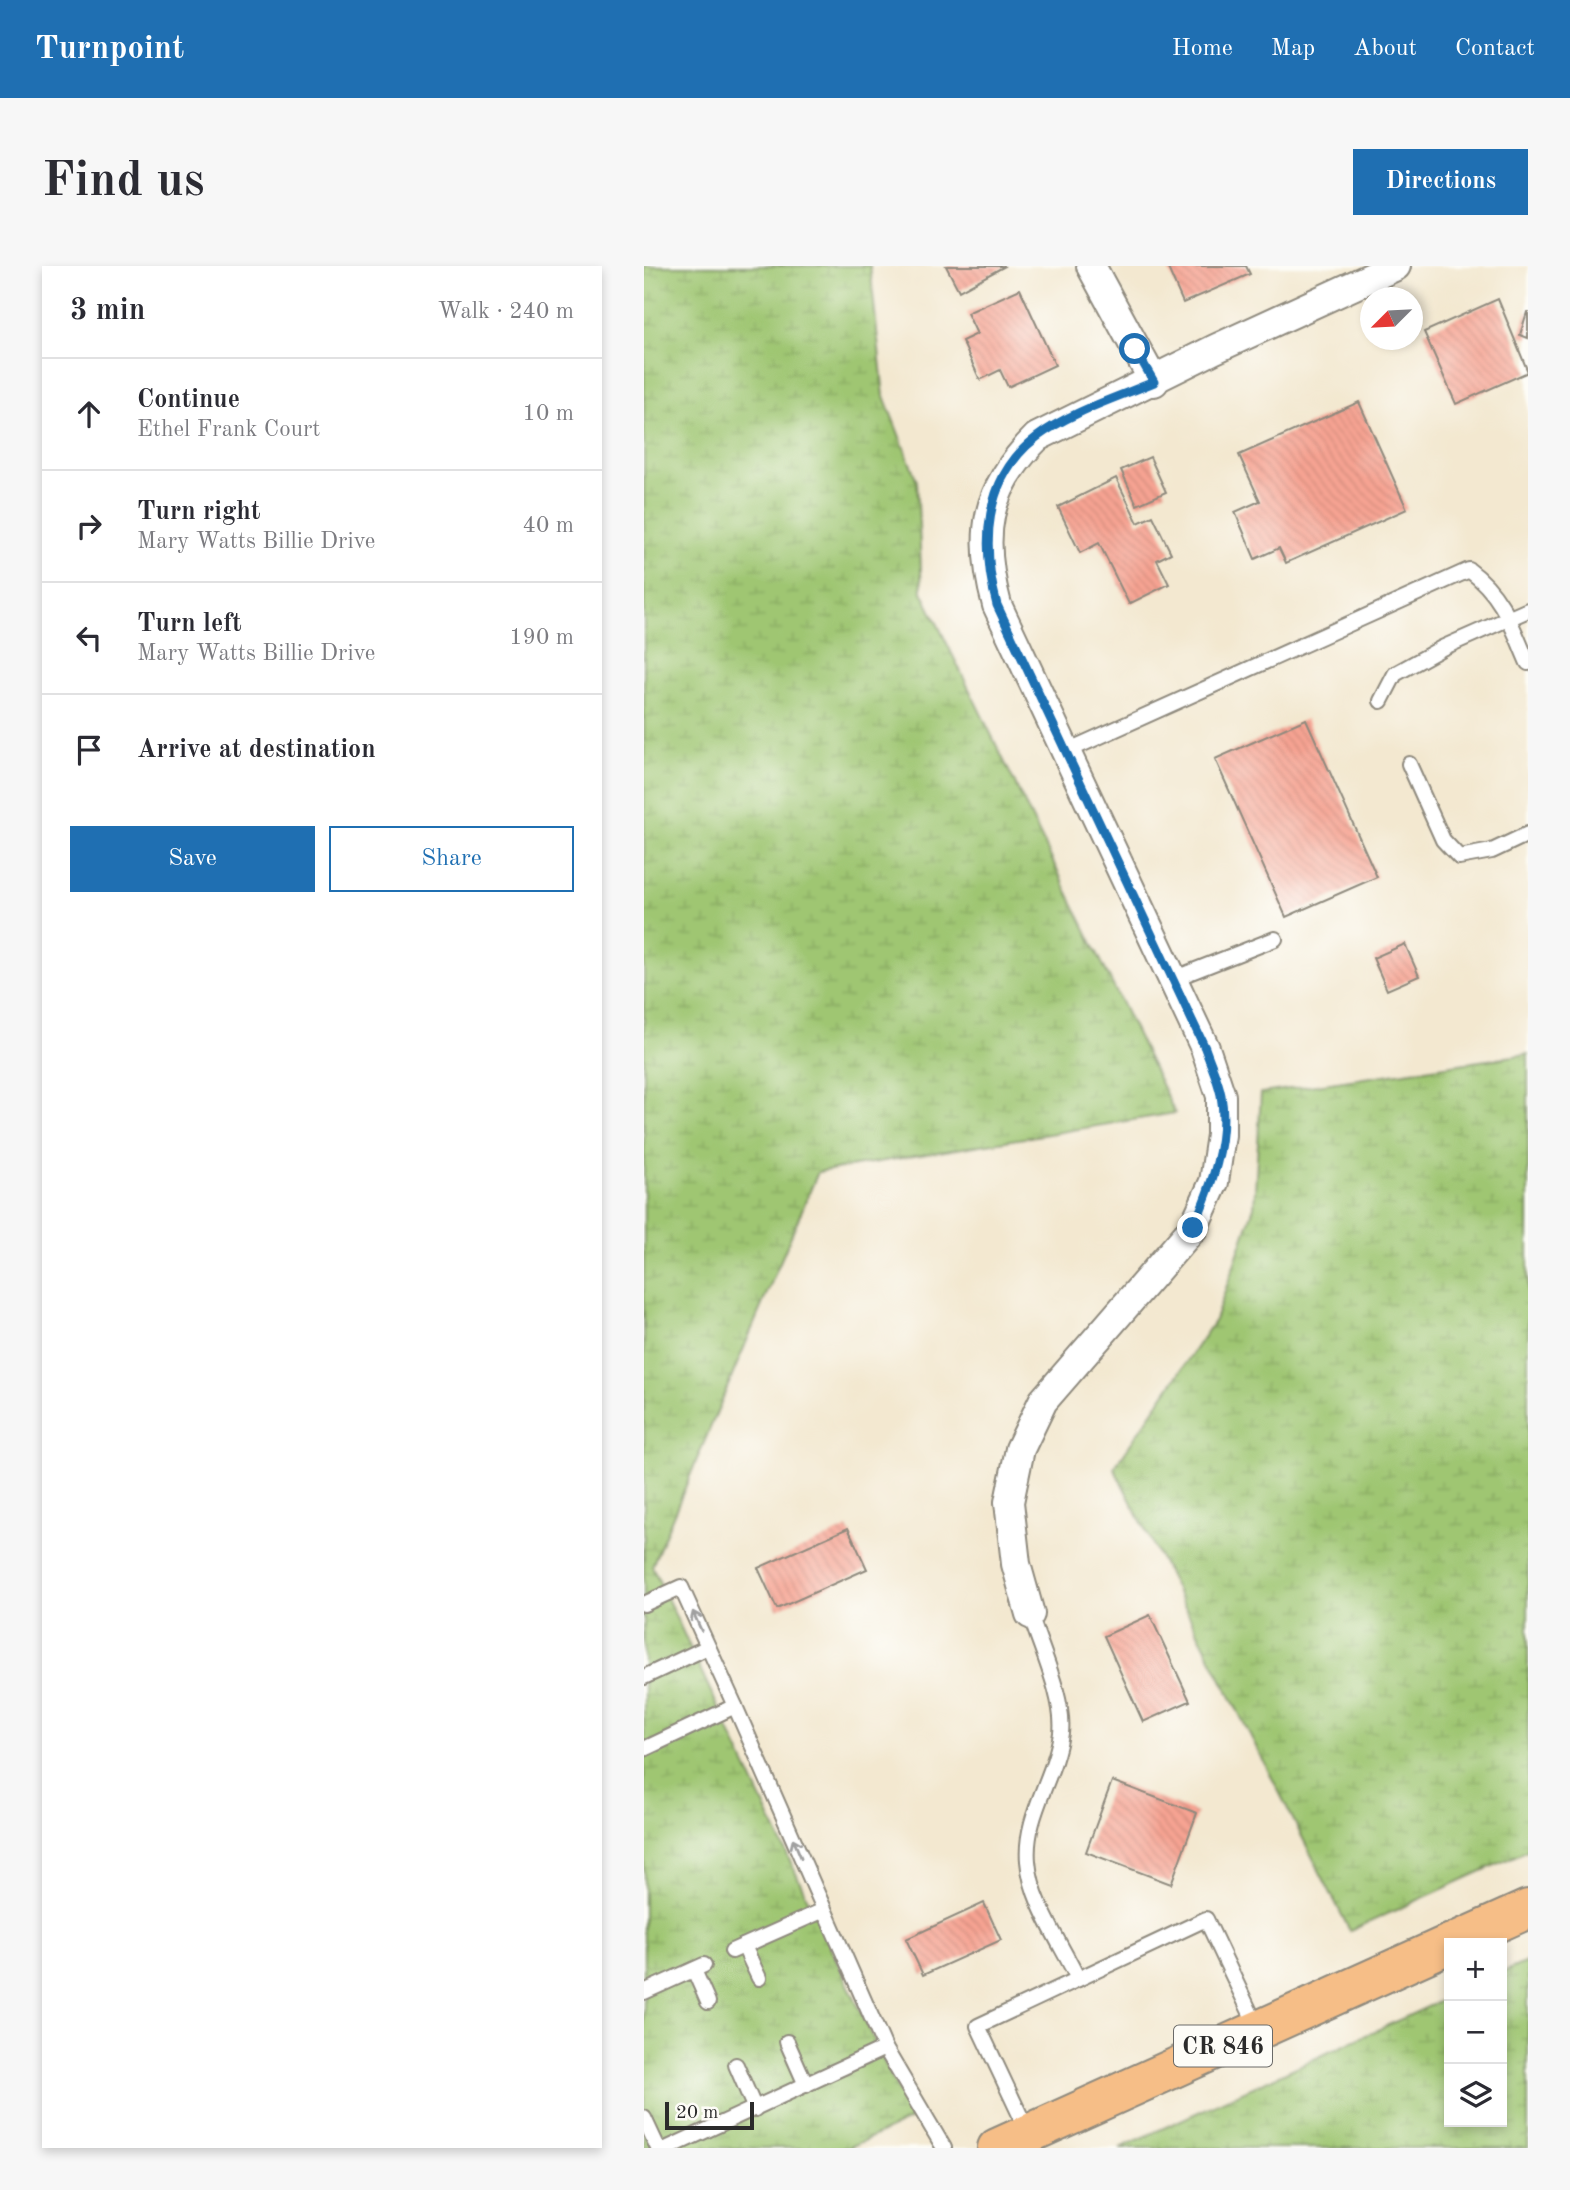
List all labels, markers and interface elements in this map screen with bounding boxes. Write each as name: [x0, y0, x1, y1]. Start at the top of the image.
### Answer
text: Turnpoint: [35, 33, 184, 66]
text: Home: [1172, 37, 1233, 61]
text: Map: [1271, 37, 1315, 61]
text: About: [1353, 37, 1417, 61]
text: Contact: [1455, 37, 1535, 61]
button: Directions: [1353, 149, 1528, 215]
text: Find us: [42, 158, 205, 207]
north arrow: [1360, 287, 1423, 350]
text: 3 min: [70, 296, 145, 326]
text: Walk · 240 m: [438, 300, 574, 323]
route start: [1119, 333, 1150, 364]
text: Continue: [137, 387, 240, 413]
icon: ahead: [70, 395, 108, 433]
text: 10 m: [523, 402, 574, 425]
text: Ethel Frank Court: [137, 418, 320, 441]
text: Turn right: [137, 499, 260, 525]
icon: right: [70, 507, 108, 545]
text: 40 m: [523, 514, 574, 537]
text: Mary Watts Billie Drive: [137, 530, 375, 553]
text: Turn left: [137, 611, 242, 637]
icon: left: [70, 619, 108, 657]
text: 190 m: [509, 626, 574, 649]
text: Mary Watts Billie Drive: [137, 642, 375, 665]
icon: arrive: [70, 731, 108, 769]
text: Arrive at destination: [137, 737, 376, 763]
button: Save: [70, 826, 315, 892]
button: Share: [329, 826, 574, 892]
route end: [1177, 1212, 1208, 1243]
one-way arrow: [690, 1611, 703, 1632]
one-way arrow: [790, 1838, 803, 1859]
map controls: [1444, 1938, 1507, 2127]
button: +: [1444, 1938, 1507, 2001]
button: −: [1444, 2001, 1507, 2064]
road number: CR 846: [1174, 2026, 1272, 2066]
button: layers: [1444, 2064, 1507, 2127]
scale bar: [665, 2099, 754, 2131]
text: 20 m: [676, 2104, 718, 2123]

